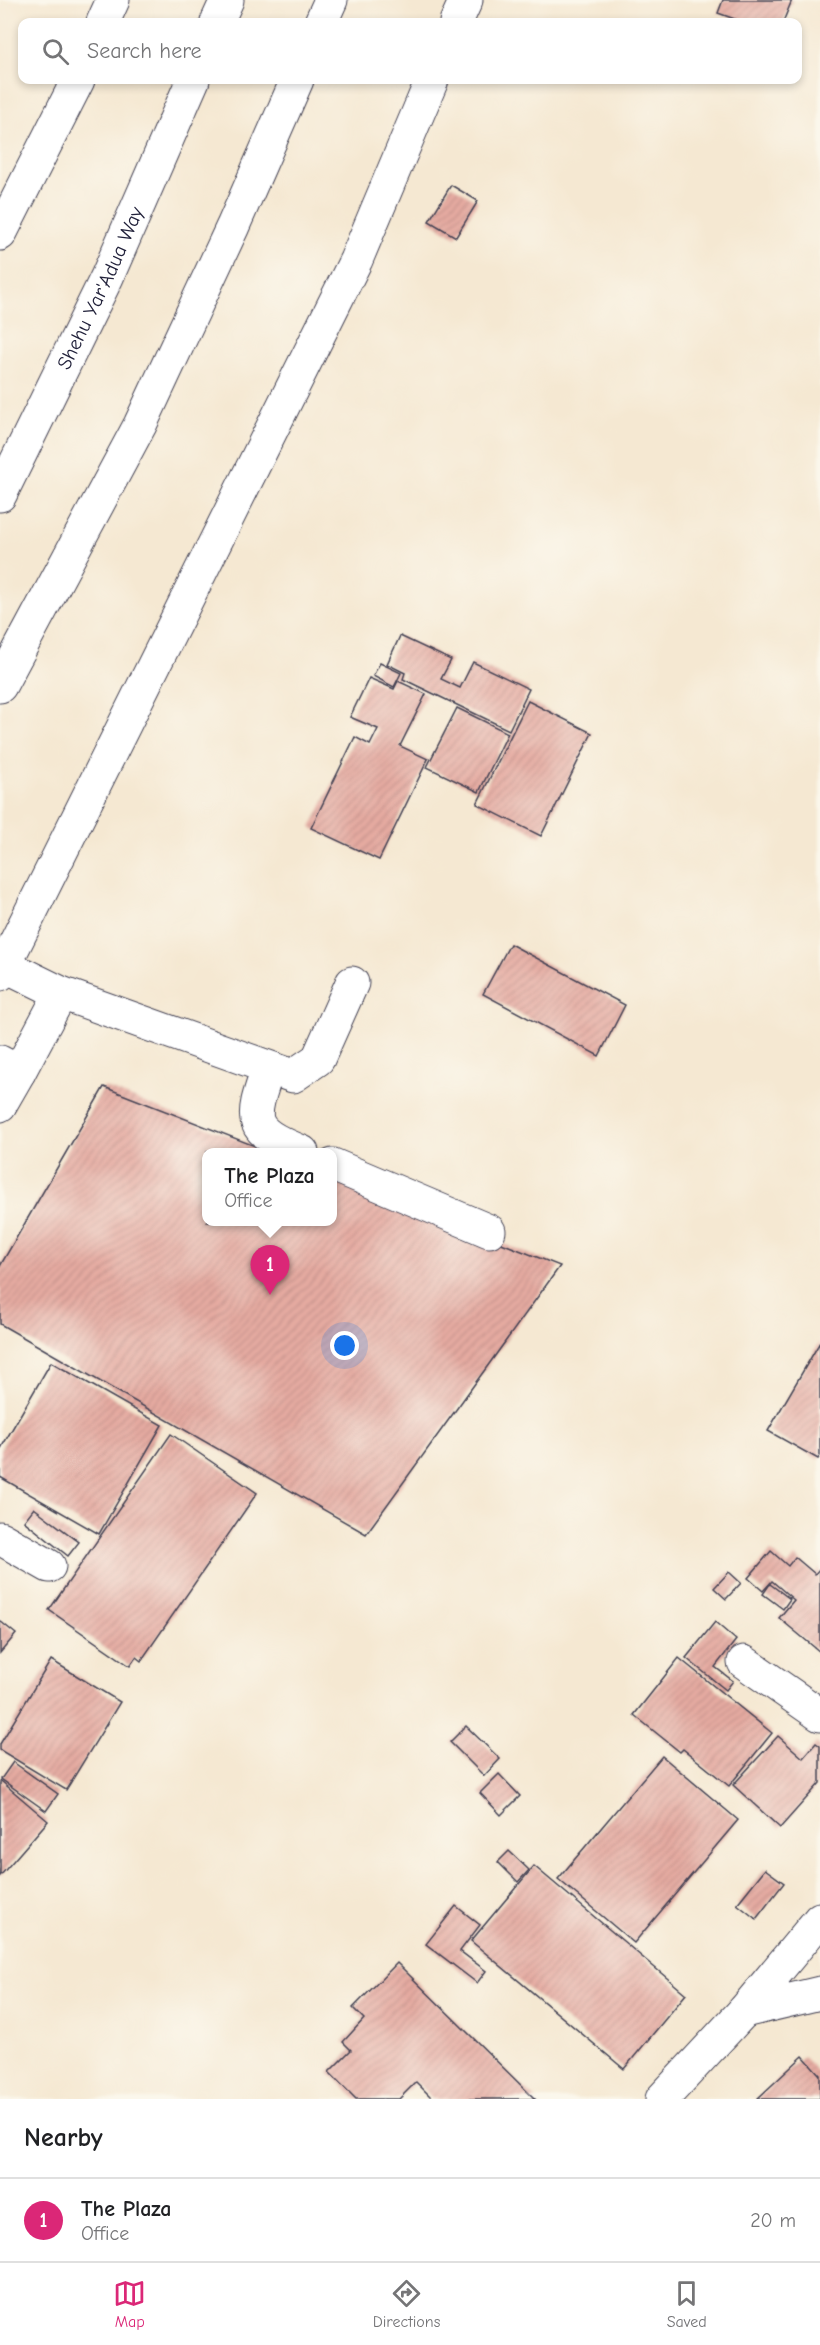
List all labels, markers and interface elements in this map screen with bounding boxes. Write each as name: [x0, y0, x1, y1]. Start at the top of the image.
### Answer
search box: [18, 18, 802, 84]
icon: search: [39, 35, 72, 68]
text: Search here: [87, 38, 202, 64]
street label: Shehu Yar'Adua Way: [52, 203, 148, 373]
popup: [202, 1148, 337, 1226]
text: The Plaza: [224, 1163, 315, 1189]
text: Office: [224, 1189, 272, 1212]
pin: 1: [250, 1246, 290, 1295]
your location: [330, 1331, 359, 1360]
text: Nearby: [24, 2123, 103, 2153]
text: The Plaza: [81, 2196, 172, 2222]
text: 1: [40, 2209, 47, 2232]
text: 20 m: [750, 2209, 796, 2232]
text: Office: [81, 2222, 129, 2245]
tab: Map: [113, 2277, 146, 2331]
tab: Directions: [373, 2277, 440, 2331]
tab: Saved: [667, 2277, 707, 2331]

